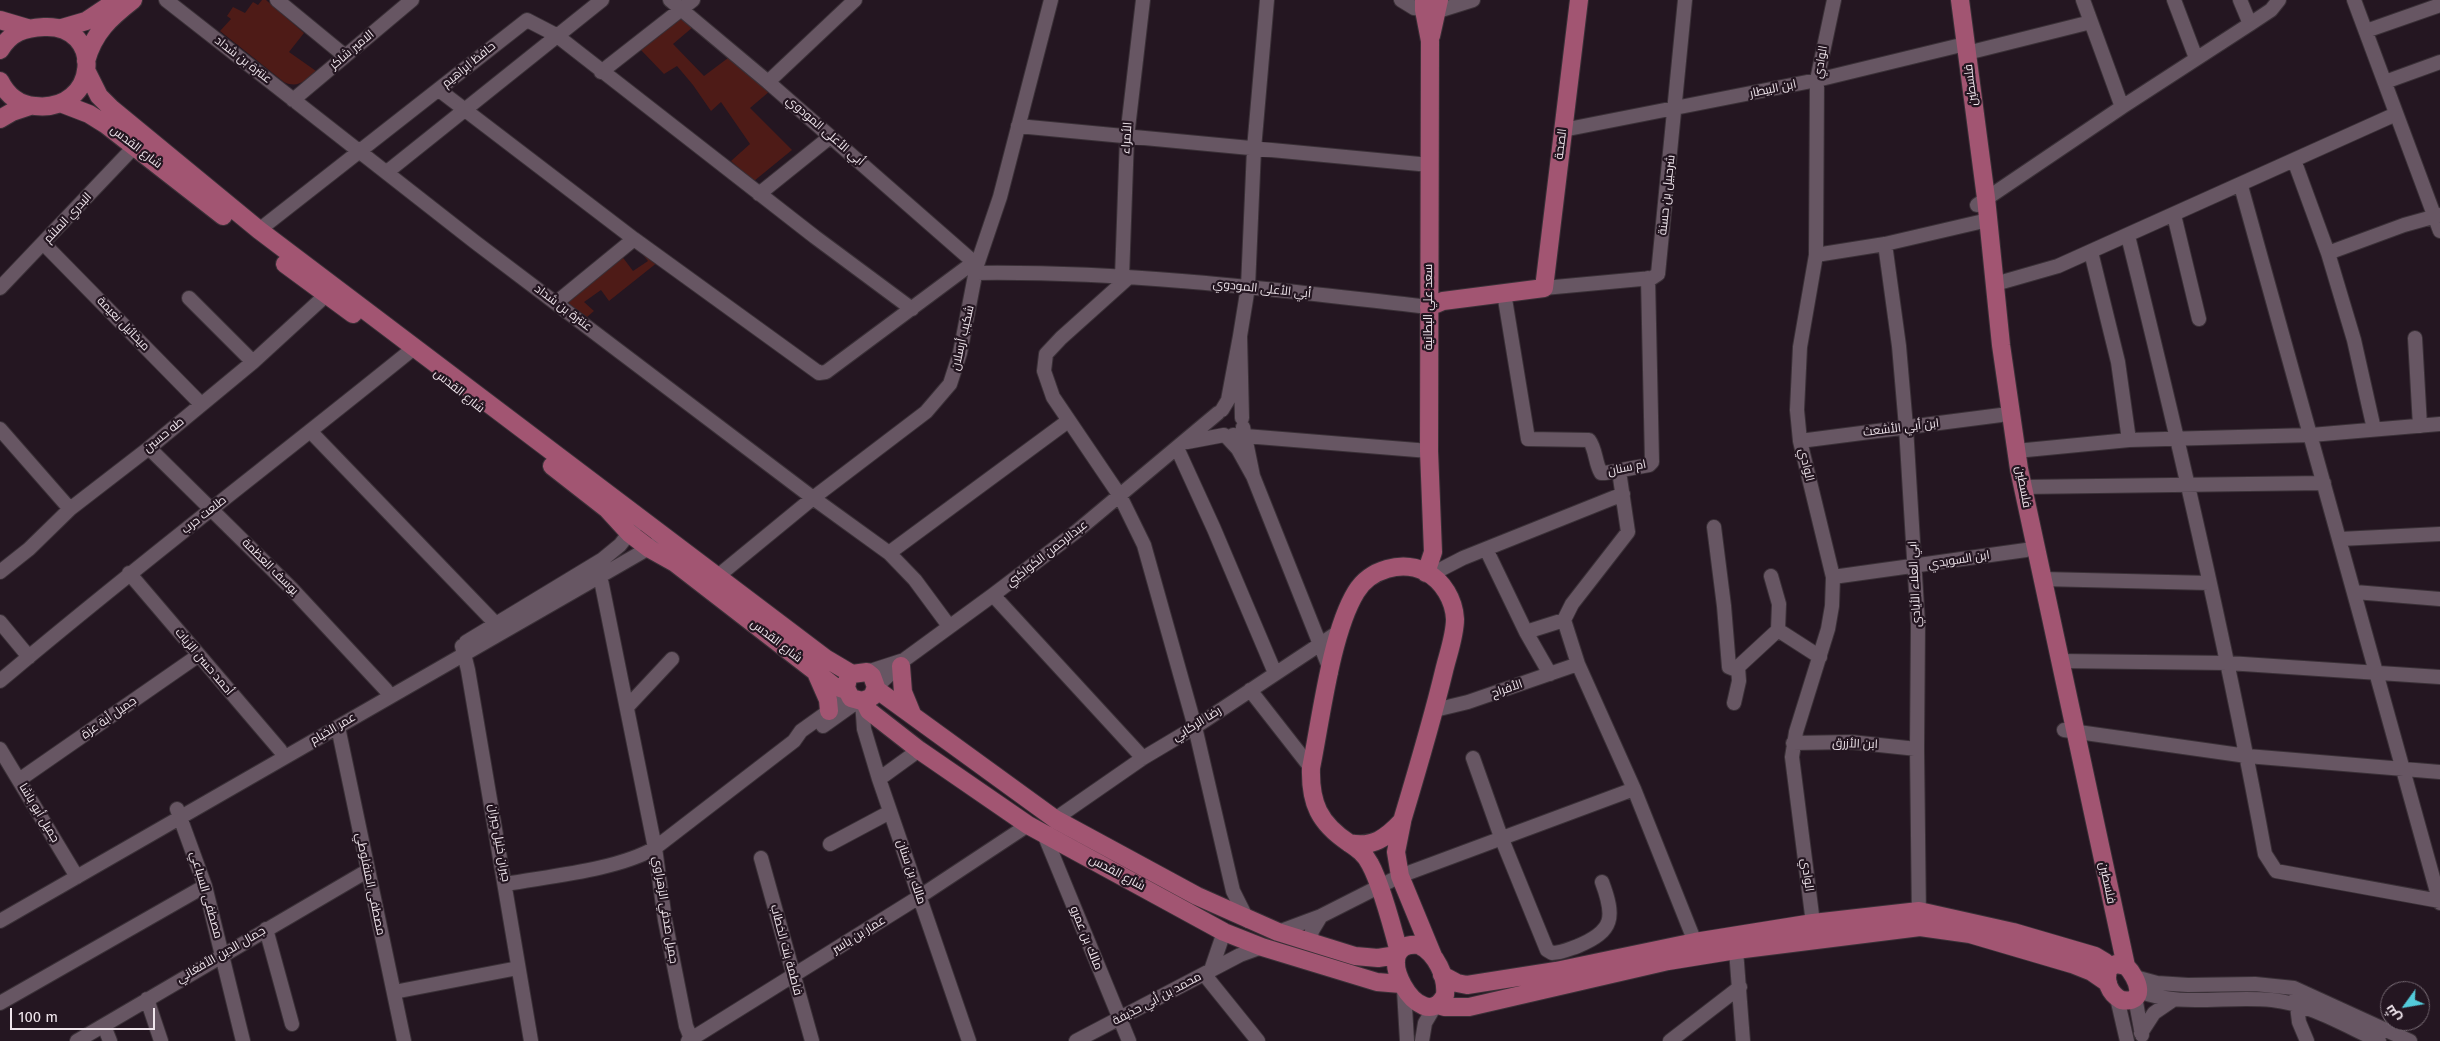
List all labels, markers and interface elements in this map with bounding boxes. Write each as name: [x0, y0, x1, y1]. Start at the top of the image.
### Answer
street label: الامير شاكر: [327, 27, 377, 73]
street label: عنترة بن شداد: [212, 33, 274, 87]
street label: حافظ ابراهيم: [439, 39, 499, 91]
street label: الوادي: [1811, 44, 1831, 80]
street label: فلسطين: [1961, 63, 1981, 107]
street label: ابن البيطار: [1748, 77, 1798, 101]
street label: أبي الأعلى المودوي: [783, 93, 867, 169]
street label: شارع القدس: [107, 122, 165, 172]
street label: الأمراء: [1119, 122, 1135, 154]
street label: الصحة: [1552, 128, 1570, 160]
street label: شرحبيل بن حسنة: [1656, 154, 1678, 236]
street label: البدري الملثم: [41, 190, 95, 246]
street label: سعد علي البطانية: [1422, 264, 1436, 350]
street label: أبي الأعلى المودوي: [1212, 277, 1312, 301]
street label: عنترة بن شداد: [531, 282, 595, 334]
street label: ميخائيل نعيمة: [94, 294, 152, 354]
street label: شكيب أرسلان: [948, 304, 978, 372]
street label: شارع القدس: [431, 366, 487, 416]
street label: طه حسين: [141, 414, 187, 456]
street label: ابن أبي الأشعث: [1862, 416, 1940, 440]
street label: الوادي: [1795, 447, 1817, 483]
street label: ام سنان: [1607, 457, 1647, 479]
street label: فلسطين: [2012, 465, 2034, 509]
street label: طلعت حرب: [179, 493, 229, 537]
street label: عبدالرحمن الكواكبي: [1004, 518, 1090, 590]
street label: يوسف العظمة: [239, 536, 301, 598]
street label: ابي العلاء الأيادي: [1906, 540, 1924, 628]
street label: ابن السويدي: [1927, 548, 1991, 572]
street label: شارع القدس: [747, 616, 805, 666]
street label: أحمد حسن الزيات: [172, 625, 236, 699]
street label: الأفراح: [1490, 677, 1524, 701]
street label: جميل أبة عزة: [79, 694, 139, 742]
street label: رضا الركابي: [1170, 703, 1224, 745]
street label: عمر الخيام: [308, 710, 358, 748]
street label: ابن الأزرق: [1832, 736, 1878, 752]
street label: جميل أبو باشا: [16, 781, 62, 845]
street label: جبران خليل جبران: [485, 803, 513, 883]
street label: مصطفى المنفلوطي: [352, 831, 388, 937]
street label: مالك بن سنان: [893, 838, 929, 906]
street label: مصطفى السباعي: [187, 850, 225, 940]
street label: شارع القدس: [1086, 852, 1148, 894]
street label: جميل صدقي الزهراوي: [649, 855, 681, 965]
street label: الوادي: [1798, 858, 1816, 892]
street label: فلسطين: [2096, 861, 2118, 905]
street label: فاطمة بنت الخطاب: [767, 903, 805, 997]
street label: مالك بن عمرو: [1067, 904, 1105, 972]
street label: عمار بن ياسر: [830, 913, 888, 957]
street label: جمال الدين الأفغاني: [174, 924, 268, 986]
street label: محمد بن أبي حذيفة: [1110, 970, 1204, 1028]
north arrow: [2380, 981, 2430, 1031]
scale bar: [12, 998, 158, 1030]
text: ش: [2381, 1002, 2405, 1026]
text: 100 m: [18, 1008, 58, 1026]

